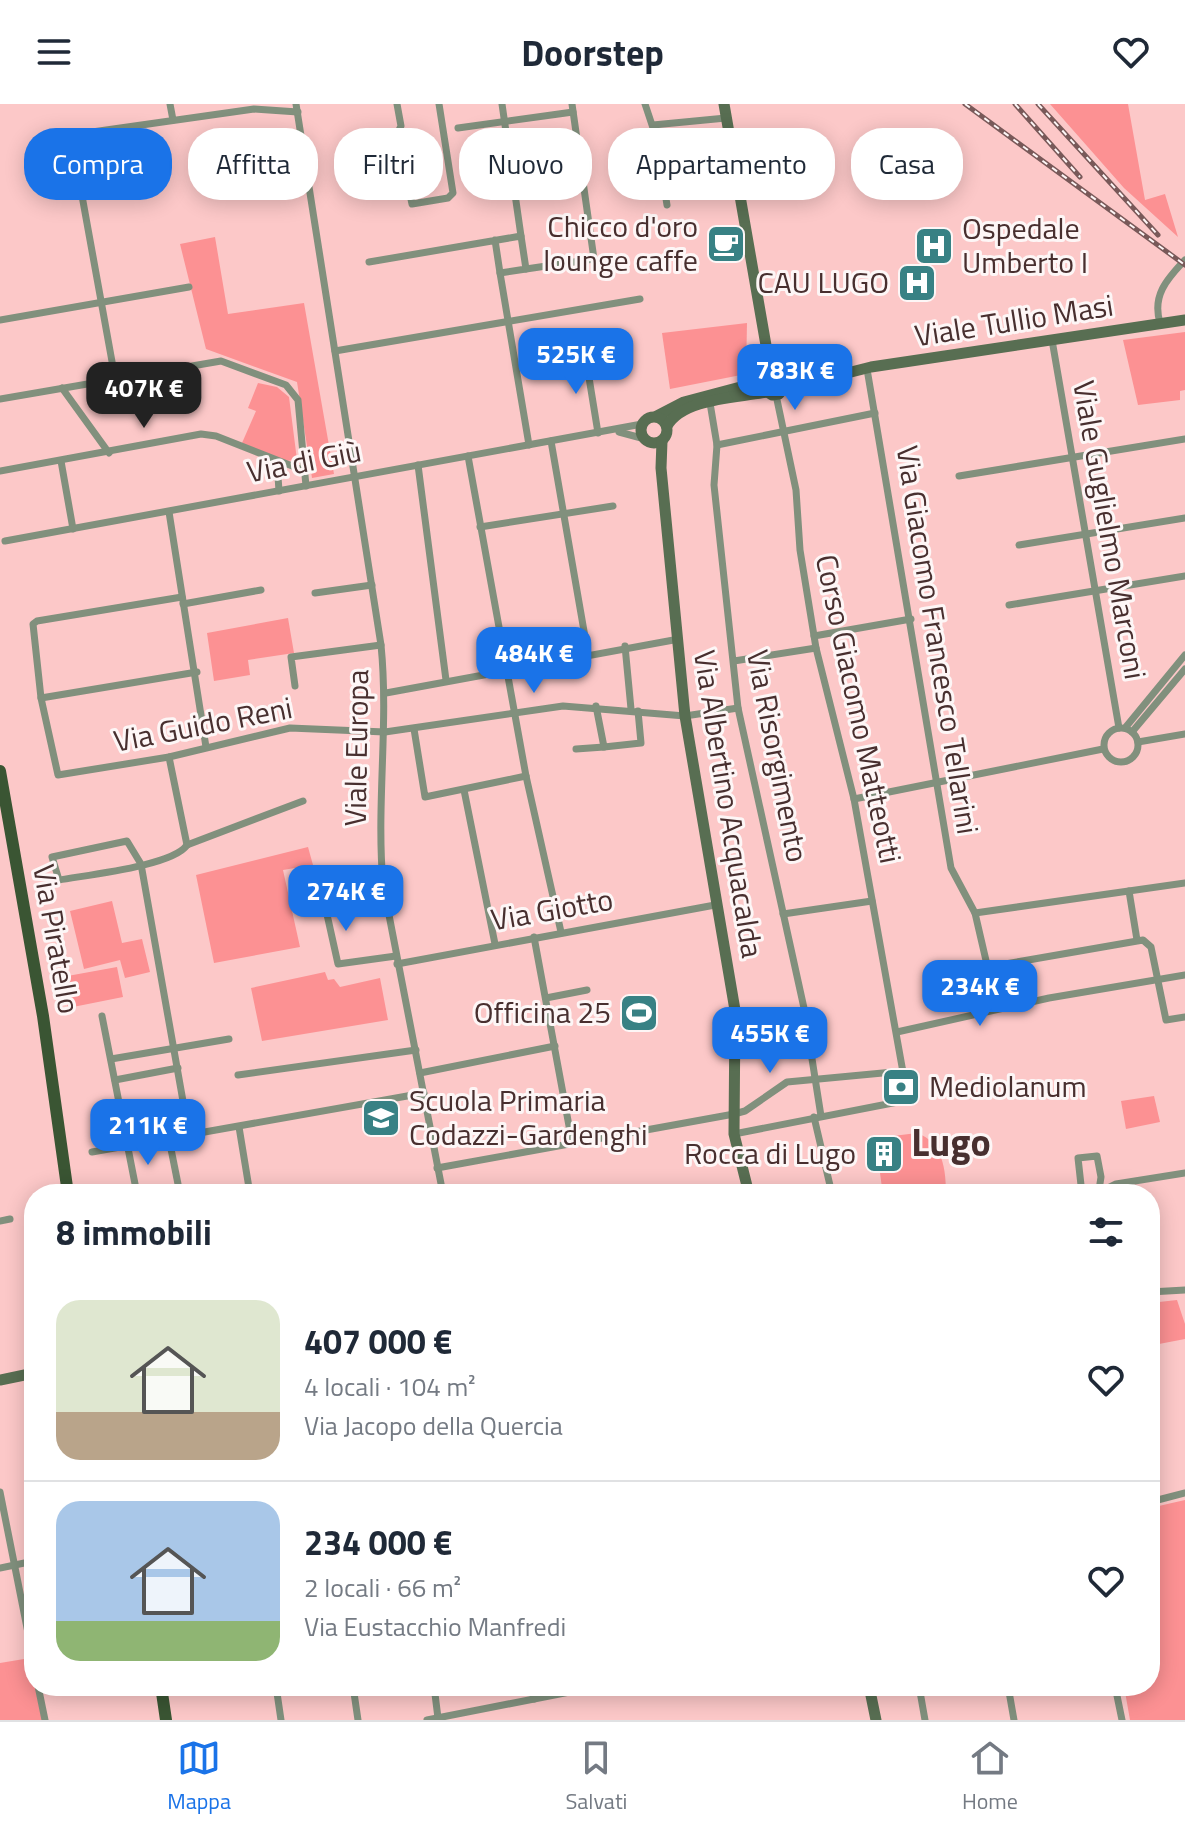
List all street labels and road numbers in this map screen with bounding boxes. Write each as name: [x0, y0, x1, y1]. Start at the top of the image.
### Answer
street label: Viale Tullio Masi: [911, 282, 1116, 358]
street label: Viale Guglielmo Marconi: [1061, 377, 1159, 683]
street label: Via di Giù: [243, 427, 365, 495]
street label: Via Giacomo Francesco Tellarini: [885, 442, 991, 837]
street label: Corso Giacomo Matteotti: [804, 550, 914, 868]
street label: Via Risorgimento: [735, 646, 821, 866]
street label: Via Albertino Acquacalda: [682, 647, 776, 961]
street label: Viale Europa: [332, 669, 380, 827]
street label: Via Guido Reni: [110, 684, 296, 764]
street label: Via Piratello: [21, 861, 93, 1017]
street label: Via Giotto: [487, 876, 617, 942]

